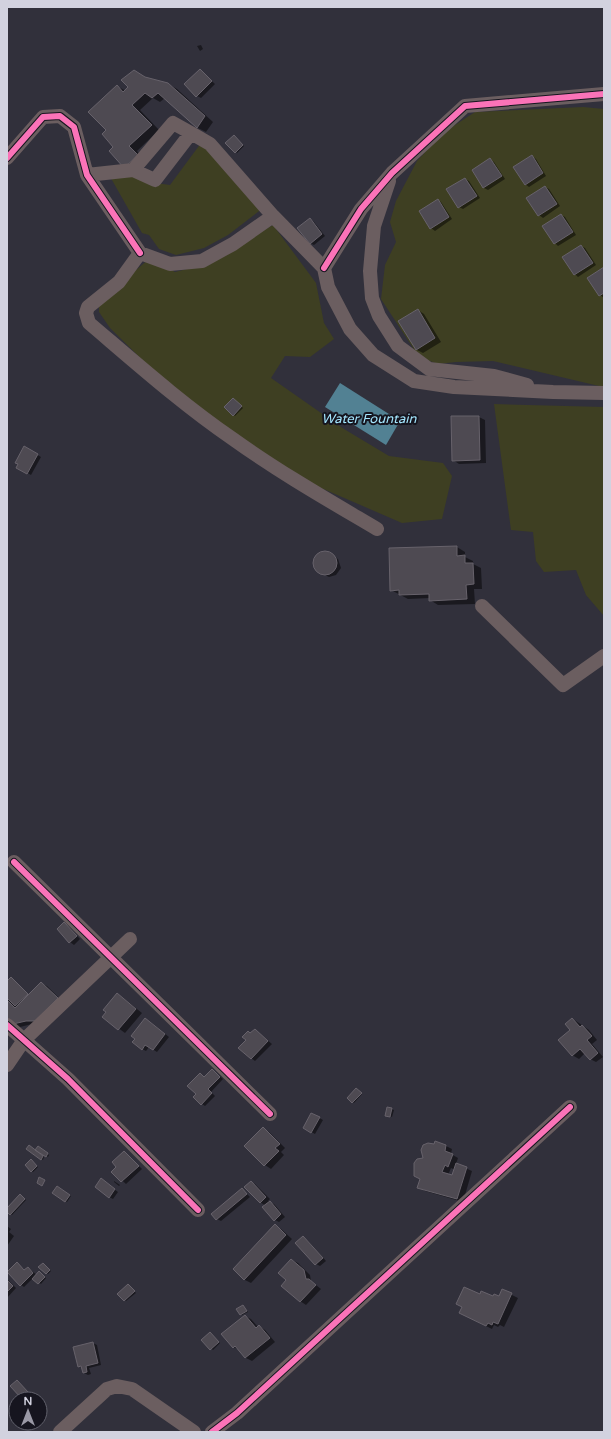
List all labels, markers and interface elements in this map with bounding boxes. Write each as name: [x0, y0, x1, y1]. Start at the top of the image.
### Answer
water label: Water Fountain: [322, 411, 417, 427]
north arrow: [8, 1391, 48, 1431]
text: N: [24, 1395, 32, 1408]

